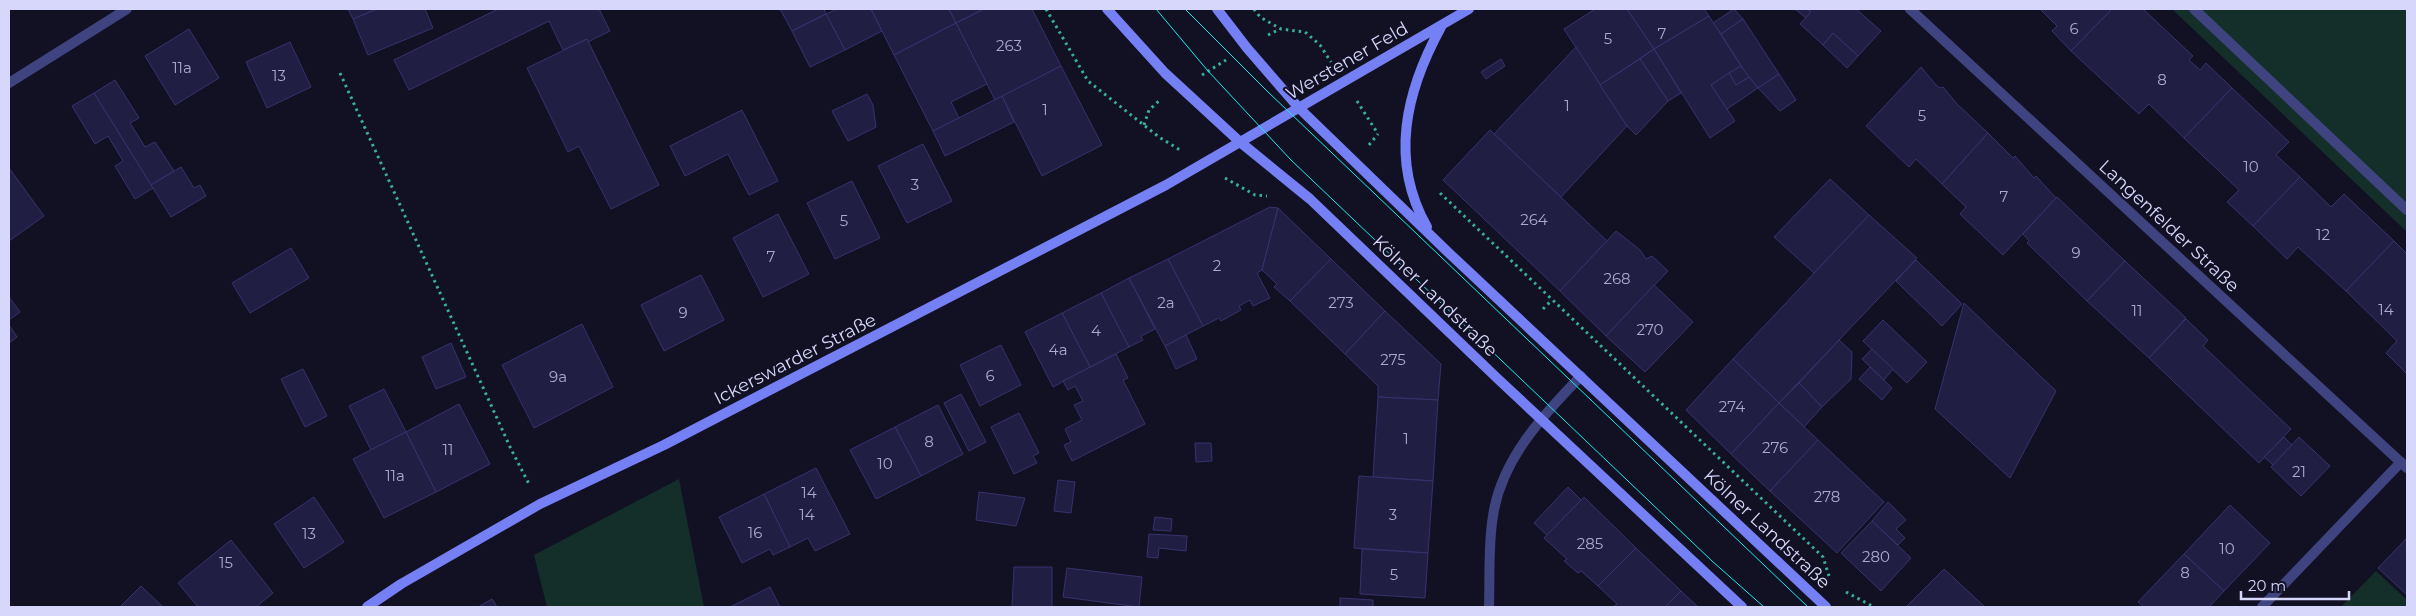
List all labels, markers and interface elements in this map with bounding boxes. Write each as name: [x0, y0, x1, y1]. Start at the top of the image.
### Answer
street label: Werstener Feld: [1282, 17, 1412, 105]
house number: 6: [2069, 19, 2079, 38]
house number: 7: [1658, 24, 1667, 43]
house number: 5: [1604, 29, 1612, 48]
house number: 263: [996, 36, 1022, 55]
house number: 11a: [172, 58, 192, 77]
house number: 13: [272, 66, 286, 85]
house number: 8: [2157, 70, 2167, 89]
house number: 1: [1564, 96, 1570, 115]
house number: 1: [1042, 100, 1048, 119]
house number: 5: [1918, 106, 1926, 125]
street label: Langenfelder Straße: [2094, 155, 2244, 297]
house number: 10: [2243, 157, 2259, 176]
house number: 3: [911, 175, 919, 194]
house number: 7: [2000, 187, 2009, 206]
house number: 264: [1520, 210, 1548, 229]
house number: 5: [840, 211, 848, 230]
house number: 12: [2316, 225, 2330, 244]
street label: Kölner Landstraße: [1368, 231, 1502, 361]
house number: 9: [2071, 243, 2081, 262]
house number: 7: [767, 247, 776, 266]
house number: 2: [1213, 256, 1221, 275]
house number: 268: [1603, 269, 1631, 288]
house number: 2a: [1157, 293, 1175, 312]
house number: 273: [1328, 293, 1354, 312]
house number: 14: [2378, 300, 2394, 319]
house number: 11: [2132, 301, 2142, 320]
house number: 9: [678, 303, 688, 322]
street label: Ickerswarder Straße: [710, 309, 880, 409]
house number: 270: [1637, 320, 1664, 339]
house number: 4: [1091, 321, 1101, 340]
house number: 4a: [1048, 340, 1068, 359]
house number: 275: [1380, 350, 1406, 369]
house number: 6: [985, 366, 995, 385]
house number: 9a: [549, 367, 567, 386]
house number: 274: [1719, 397, 1745, 416]
house number: 1: [1403, 429, 1409, 448]
house number: 8: [924, 432, 934, 451]
house number: 276: [1762, 438, 1788, 457]
house number: 11: [443, 440, 453, 459]
house number: 10: [877, 454, 893, 473]
house number: 21: [2292, 462, 2306, 481]
street label: Kölner Landstraße: [1699, 465, 1835, 593]
house number: 11a: [385, 466, 405, 485]
house number: 14: [801, 483, 817, 502]
house number: 278: [1814, 487, 1840, 506]
house number: 14: [799, 505, 815, 524]
house number: 3: [1389, 505, 1397, 524]
house number: 16: [748, 523, 762, 542]
house number: 13: [302, 524, 316, 543]
house number: 285: [1577, 534, 1603, 553]
house number: 10: [2219, 539, 2235, 558]
house number: 280: [1862, 547, 1890, 566]
house number: 15: [219, 553, 233, 572]
house number: 8: [2180, 563, 2190, 582]
house number: 5: [1390, 565, 1398, 584]
scale bar: [2241, 568, 2348, 600]
text: 20 m: [2248, 576, 2286, 595]

